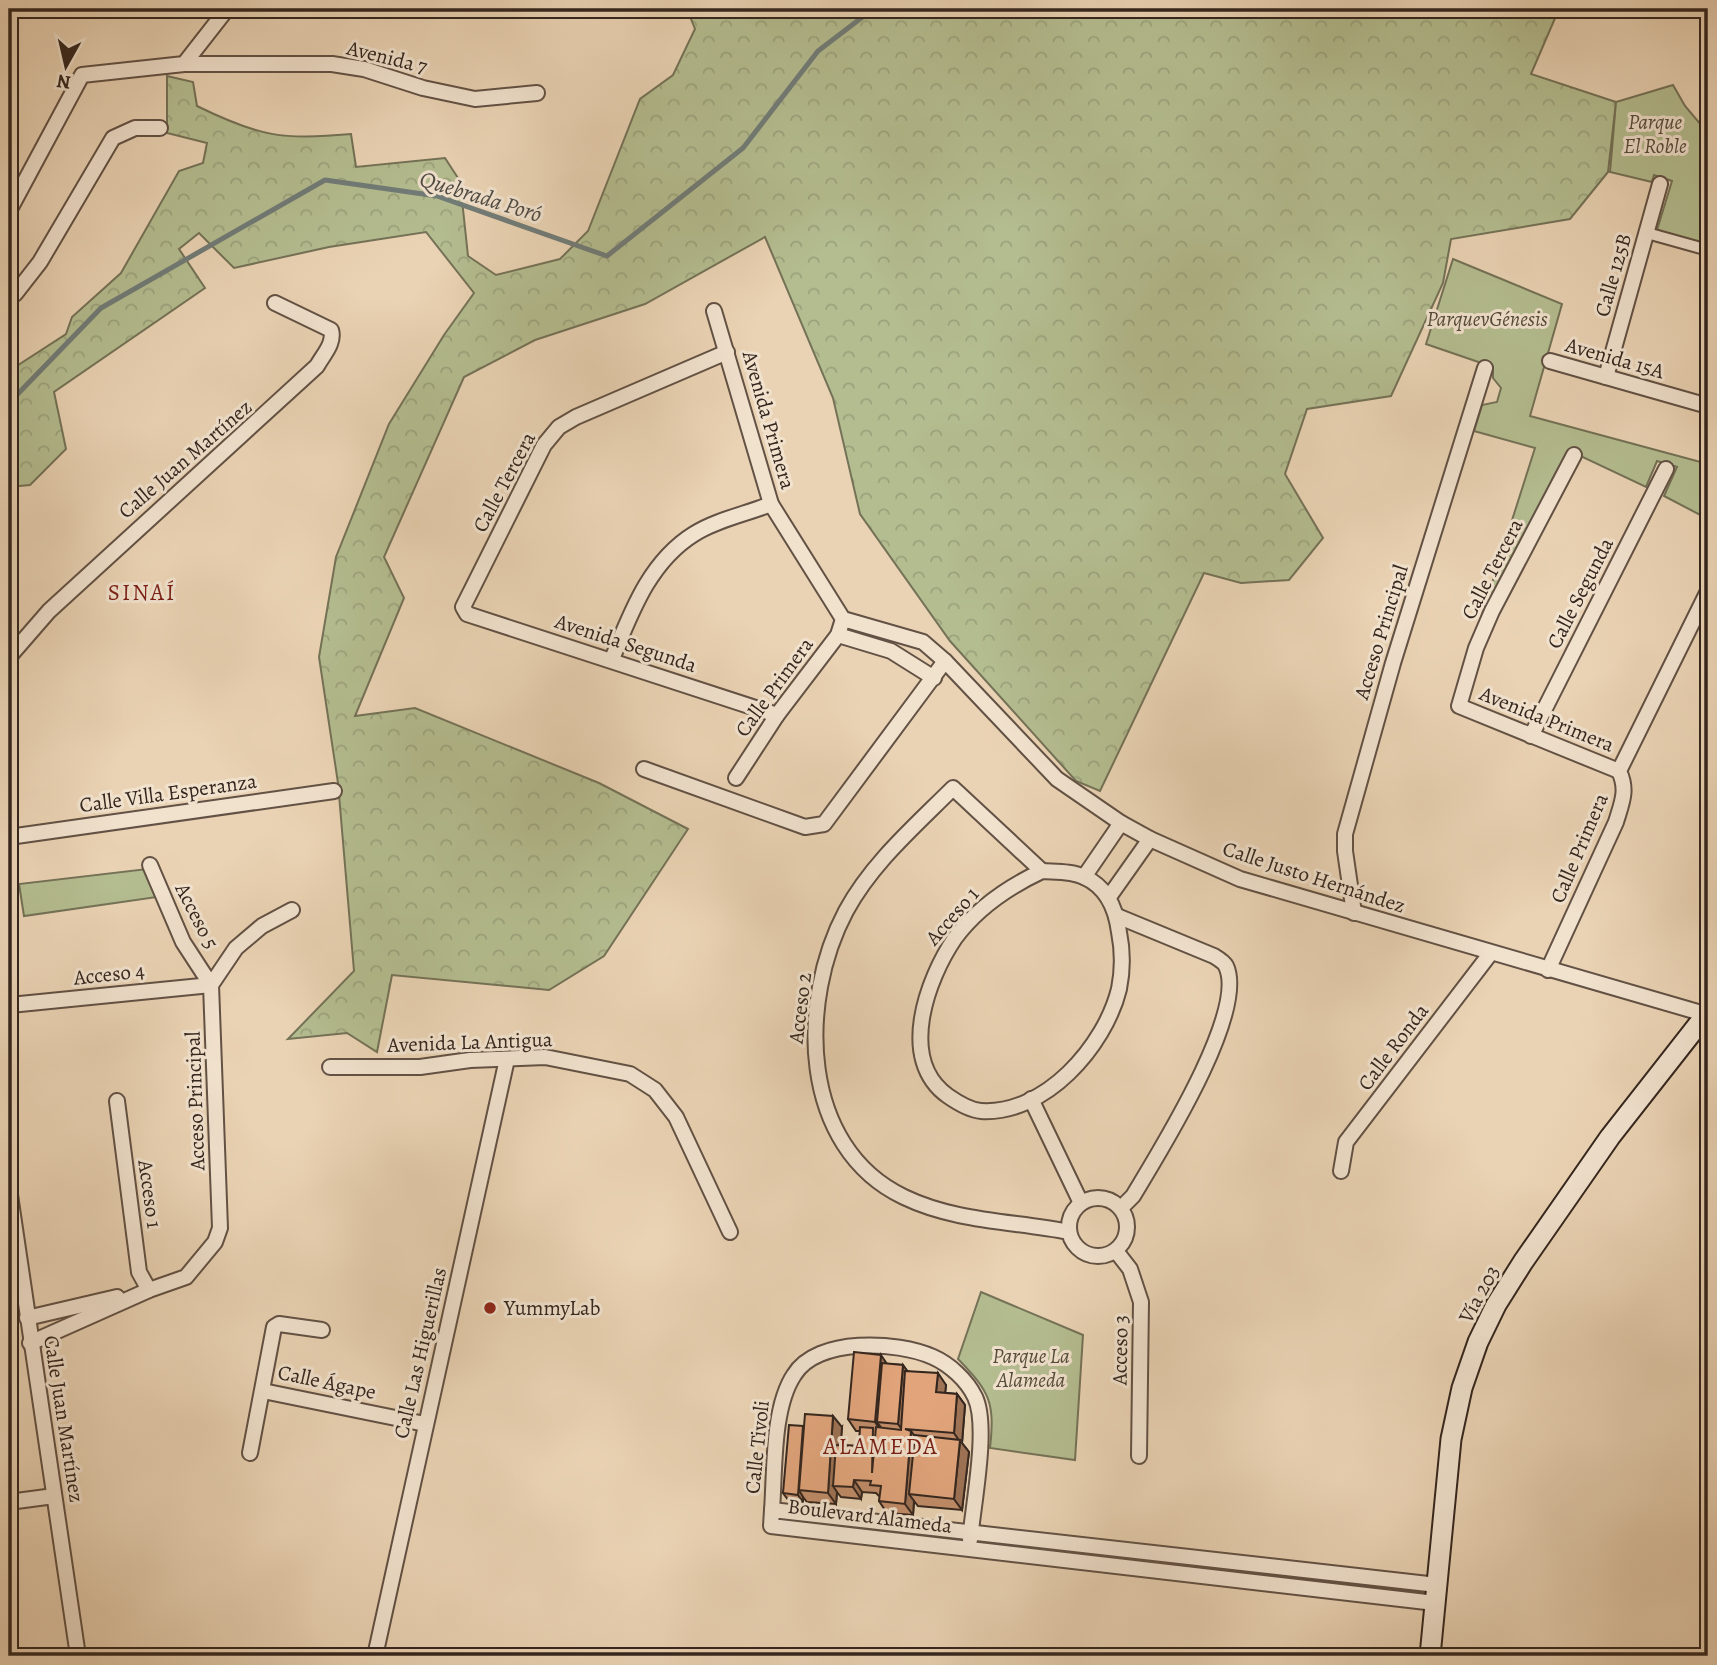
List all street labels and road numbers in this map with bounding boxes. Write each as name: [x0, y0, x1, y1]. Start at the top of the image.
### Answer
street label: Avenida 7: [343, 33, 430, 81]
street label: Calle 125B: [1588, 230, 1638, 320]
street label: Avenida 15A: [1561, 330, 1668, 386]
street label: Avenida Primera: [736, 347, 802, 493]
street label: Calle Juan Martínez: [112, 393, 258, 525]
street label: Calle Tercera: [466, 427, 542, 537]
street label: Calle Tercera: [1455, 514, 1529, 624]
street label: Calle Segunda: [1540, 533, 1620, 653]
street label: Acceso Principal: [1347, 561, 1415, 704]
street label: Avenida Segunda: [551, 607, 701, 679]
street label: Calle Primera: [728, 631, 820, 742]
street label: Avenida Primera: [1475, 679, 1619, 759]
street label: Calle Villa Esperanza: [78, 767, 259, 819]
street label: Calle Primera: [1543, 789, 1615, 907]
street label: Calle Justo Hernández: [1219, 834, 1409, 920]
street label: Acceso 5: [168, 877, 226, 954]
street label: Acceso 1: [918, 881, 985, 952]
street label: Acceso 4: [71, 956, 146, 992]
street label: Acceso 2: [782, 971, 818, 1046]
street label: Calle Ronda: [1351, 998, 1435, 1096]
street label: Avenida La Antigua: [386, 1025, 553, 1059]
street label: Acceso Principal: [179, 1031, 211, 1172]
street label: Acceso 1: [131, 1157, 169, 1230]
street label: Vía 203: [1451, 1260, 1506, 1329]
street label: Calle Las Higuerillas: [387, 1265, 453, 1441]
street label: Acceso 3: [1105, 1315, 1135, 1386]
street label: Calle Juan Martínez: [37, 1334, 91, 1504]
street label: Calle Ágape: [275, 1358, 379, 1406]
street label: Calle Tivoli: [738, 1399, 776, 1495]
street label: Boulevard Alameda: [786, 1492, 954, 1540]

